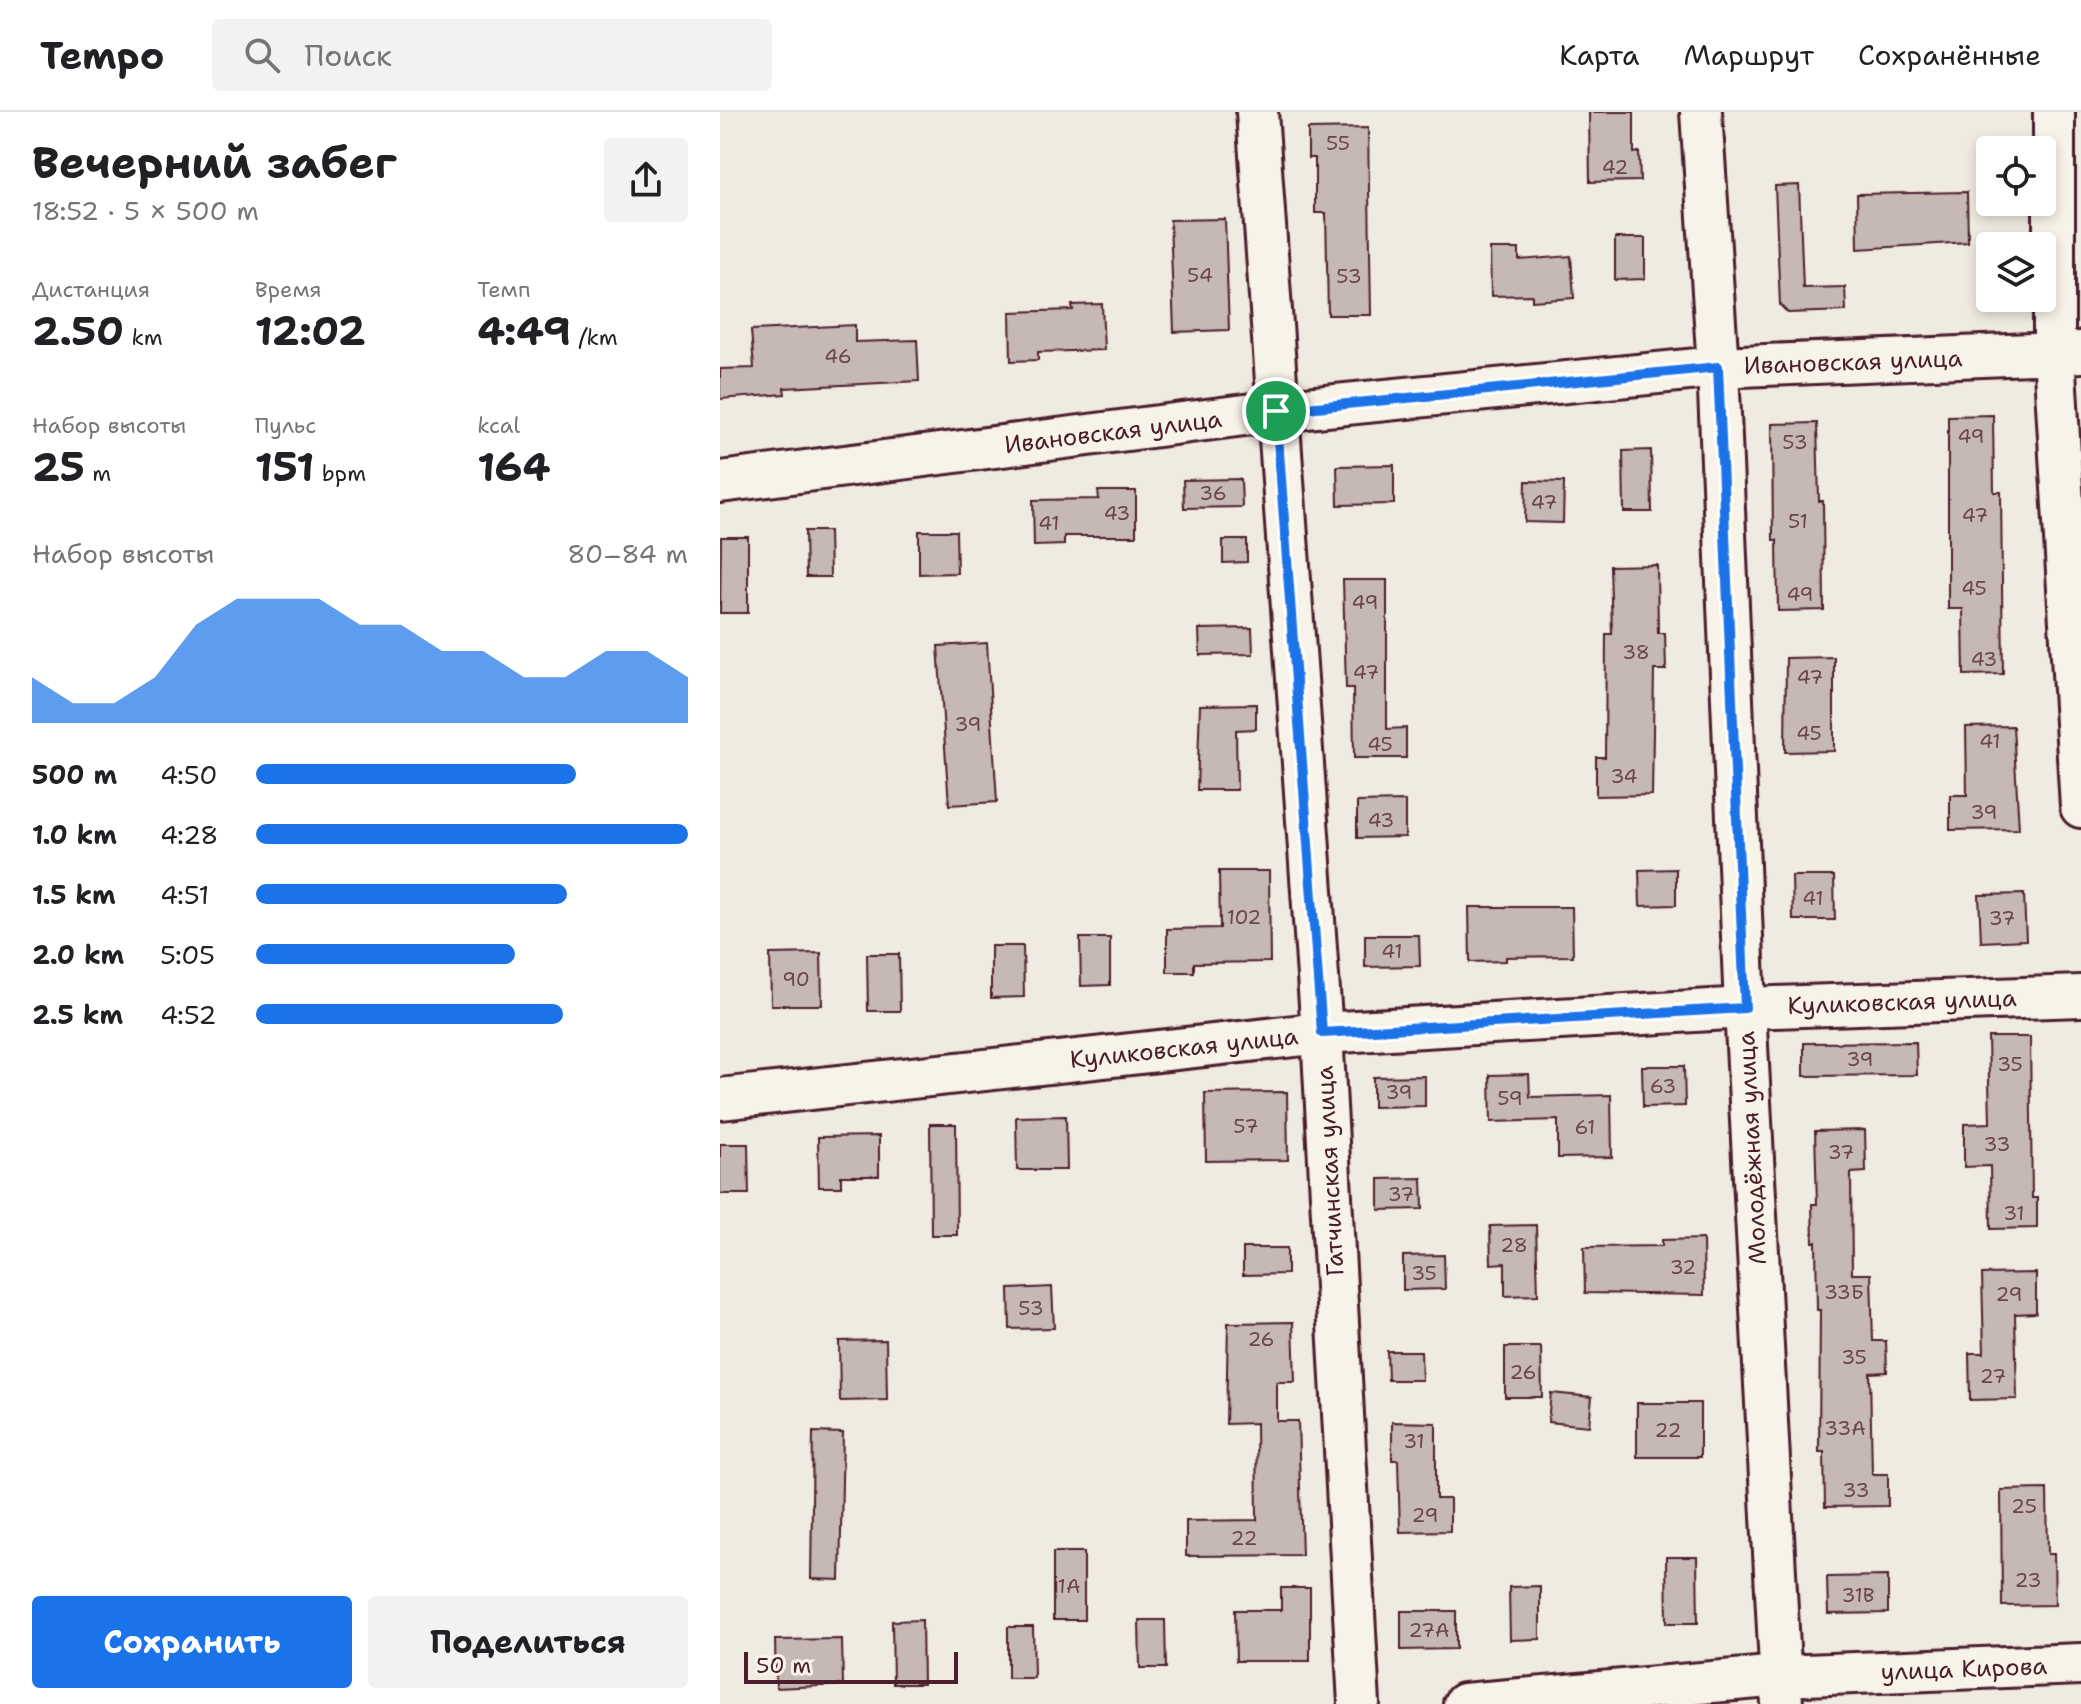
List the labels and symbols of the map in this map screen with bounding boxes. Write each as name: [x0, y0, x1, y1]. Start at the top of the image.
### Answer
house number: 55: [1326, 130, 1350, 156]
house number: 42: [1602, 154, 1628, 180]
house number: 54: [1187, 262, 1213, 288]
house number: 53: [1336, 263, 1362, 289]
street label: Ивановская улица: [1743, 342, 1963, 382]
house number: 46: [824, 343, 852, 369]
pin: [1242, 377, 1310, 445]
street label: Ивановская улица: [1002, 403, 1224, 461]
house number: 49: [1957, 423, 1985, 449]
house number: 53: [1782, 429, 1808, 455]
house number: 36: [1199, 480, 1227, 506]
house number: 47: [1531, 489, 1557, 515]
house number: 43: [1104, 500, 1130, 526]
house number: 47: [1962, 502, 1988, 528]
house number: 51: [1788, 508, 1808, 534]
house number: 41: [1038, 510, 1060, 536]
house number: 45: [1961, 575, 1987, 601]
house number: 49: [1786, 581, 1814, 607]
house number: 49: [1351, 589, 1379, 615]
house number: 38: [1622, 639, 1650, 665]
house number: 43: [1971, 646, 1997, 672]
house number: 47: [1353, 659, 1379, 685]
house number: 47: [1797, 664, 1823, 690]
house number: 39: [955, 711, 981, 737]
house number: 45: [1796, 720, 1822, 746]
house number: 41: [1979, 728, 2001, 754]
house number: 45: [1367, 731, 1393, 757]
house number: 34: [1610, 763, 1638, 789]
house number: 39: [1971, 799, 1997, 825]
house number: 43: [1368, 807, 1394, 833]
house number: 41: [1802, 885, 1824, 911]
house number: 102: [1227, 904, 1261, 930]
house number: 37: [1989, 905, 2015, 931]
house number: 41: [1381, 938, 1403, 964]
house number: 90: [782, 966, 810, 992]
street label: Куликовская улица: [1787, 982, 2017, 1022]
street label: Куликовская улица: [1068, 1020, 1300, 1076]
street label: Молодёжная улица: [1730, 1030, 1774, 1265]
house number: 39: [1847, 1046, 1873, 1072]
house number: 35: [1997, 1051, 2023, 1077]
street label: Гатчинская улица: [1309, 1065, 1351, 1277]
house number: 63: [1650, 1073, 1676, 1099]
house number: 39: [1386, 1079, 1412, 1105]
house number: 59: [1497, 1085, 1523, 1111]
house number: 57: [1233, 1113, 1259, 1139]
house number: 61: [1575, 1114, 1595, 1140]
house number: 33: [1984, 1131, 2010, 1157]
house number: 37: [1828, 1139, 1854, 1165]
house number: 37: [1388, 1181, 1414, 1207]
house number: 31: [2003, 1200, 2025, 1226]
house number: 28: [1500, 1232, 1528, 1258]
house number: 32: [1670, 1254, 1696, 1280]
house number: 35: [1411, 1260, 1437, 1286]
house number: 33Б: [1824, 1279, 1864, 1305]
house number: 29: [1996, 1281, 2022, 1307]
house number: 53: [1018, 1295, 1044, 1321]
house number: 26: [1247, 1326, 1275, 1352]
house number: 35: [1841, 1344, 1867, 1370]
house number: 26: [1509, 1359, 1537, 1385]
house number: 27: [1980, 1363, 2006, 1389]
house number: 33А: [1824, 1415, 1866, 1441]
house number: 22: [1655, 1417, 1682, 1443]
house number: 31: [1403, 1428, 1425, 1454]
house number: 33: [1843, 1477, 1869, 1503]
house number: 25: [2011, 1493, 2037, 1519]
house number: 29: [1412, 1502, 1438, 1528]
house number: 22: [1231, 1525, 1258, 1551]
house number: 23: [2015, 1567, 2041, 1593]
house number: 1А: [1058, 1573, 1080, 1599]
house number: 31В: [1841, 1582, 1875, 1608]
house number: 27А: [1408, 1617, 1450, 1643]
scale bar: [744, 1648, 958, 1684]
street label: улица Кирова: [1880, 1650, 2048, 1688]

